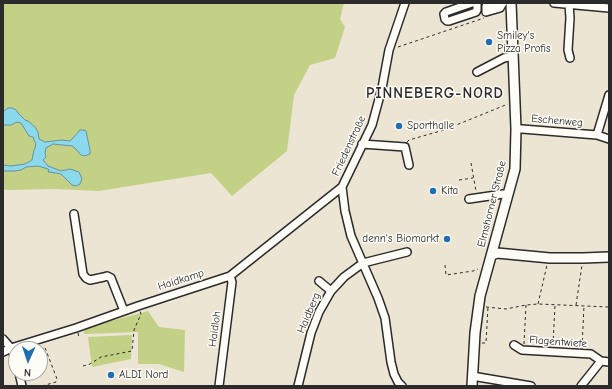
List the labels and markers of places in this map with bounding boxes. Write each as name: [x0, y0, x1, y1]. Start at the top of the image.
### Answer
place label: Smiley's Pizza Profis: [497, 29, 551, 55]
marker: Smiley's Pizza Profis: [484, 37, 494, 47]
place label: Sporthalle: [407, 119, 454, 133]
marker: Sporthalle: [394, 121, 404, 131]
place label: Kita: [441, 184, 458, 198]
marker: Kita: [428, 186, 438, 196]
place label: denn's Biomarkt: [362, 232, 439, 246]
marker: denn's Biomarkt: [442, 234, 452, 244]
place label: ALDI Nord: [119, 368, 168, 382]
marker: ALDI Nord: [106, 370, 116, 380]

